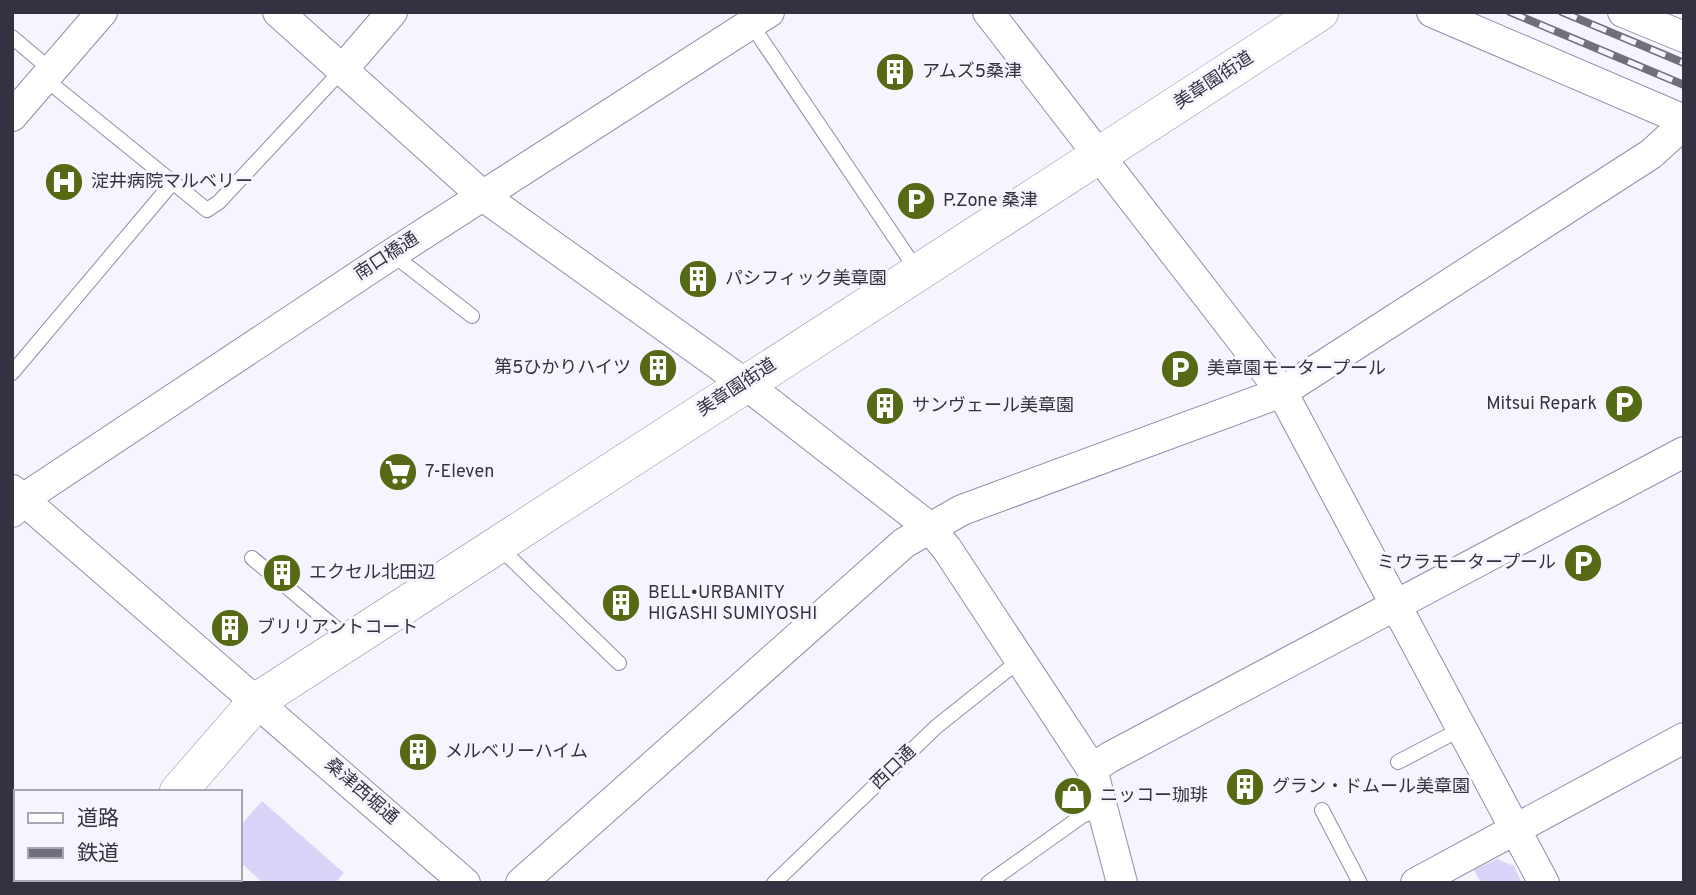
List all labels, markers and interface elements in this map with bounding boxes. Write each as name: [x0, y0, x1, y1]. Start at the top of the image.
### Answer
street label: 美章園街道: [1170, 47, 1258, 115]
building icon: アムズ5桑津: [874, 51, 916, 93]
place label: アムズ5桑津: [922, 61, 1022, 84]
hospital icon: 淀井病院マルベリー: [43, 161, 85, 203]
place label: 淀井病院マルベリー: [91, 171, 253, 194]
parking icon: P.Zone 桑津: [895, 180, 937, 222]
place label: P.Zone 桑津: [943, 190, 1038, 213]
street label: 南口橋通: [351, 228, 423, 286]
building icon: パシフィック美章園: [677, 258, 719, 300]
place label: パシフィック美章園: [725, 268, 887, 291]
building icon: 第5ひかりハイツ: [637, 347, 679, 389]
parking icon: 美章園モータープール: [1159, 348, 1201, 390]
street label: 美章園街道: [693, 354, 781, 422]
place label: 第5ひかりハイツ: [494, 357, 631, 380]
place label: 美章園モータープール: [1207, 358, 1386, 381]
parking icon: Mitsui Repark: [1603, 383, 1645, 425]
building icon: サンヴェール美章園: [864, 385, 906, 427]
place label: Mitsui Repark: [1486, 393, 1597, 416]
place label: サンヴェール美章園: [912, 395, 1074, 418]
supermarket icon: 7-Eleven: [377, 451, 419, 493]
place label: 7-Eleven: [425, 461, 494, 484]
parking icon: ミウラモータープール: [1562, 542, 1604, 584]
building icon: エクセル北田辺: [261, 552, 303, 594]
place label: ミウラモータープール: [1377, 552, 1556, 575]
place label: エクセル北田辺: [309, 562, 435, 585]
building icon: BELL•URBANITY HIGASHI SUMIYOSHI: [600, 582, 642, 624]
place label: BELL•URBANITY HIGASHI SUMIYOSHI: [648, 582, 817, 626]
building icon: ブリリアントコート: [209, 607, 251, 649]
place label: ブリリアントコート: [257, 617, 418, 640]
building icon: メルベリーハイム: [397, 731, 439, 773]
place label: メルベリーハイム: [445, 741, 588, 764]
street label: 西口通: [867, 741, 921, 795]
street label: 桑津西堀通: [319, 754, 403, 830]
building icon: グラン・ドムール美章園: [1224, 766, 1266, 808]
shop icon: ニッコー珈琲: [1052, 775, 1094, 817]
place label: グラン・ドムール美章園: [1272, 776, 1470, 799]
place label: ニッコー珈琲: [1100, 785, 1208, 808]
legend: [14, 790, 242, 881]
text: 道路: [77, 806, 119, 833]
text: 鉄道: [77, 841, 119, 868]

